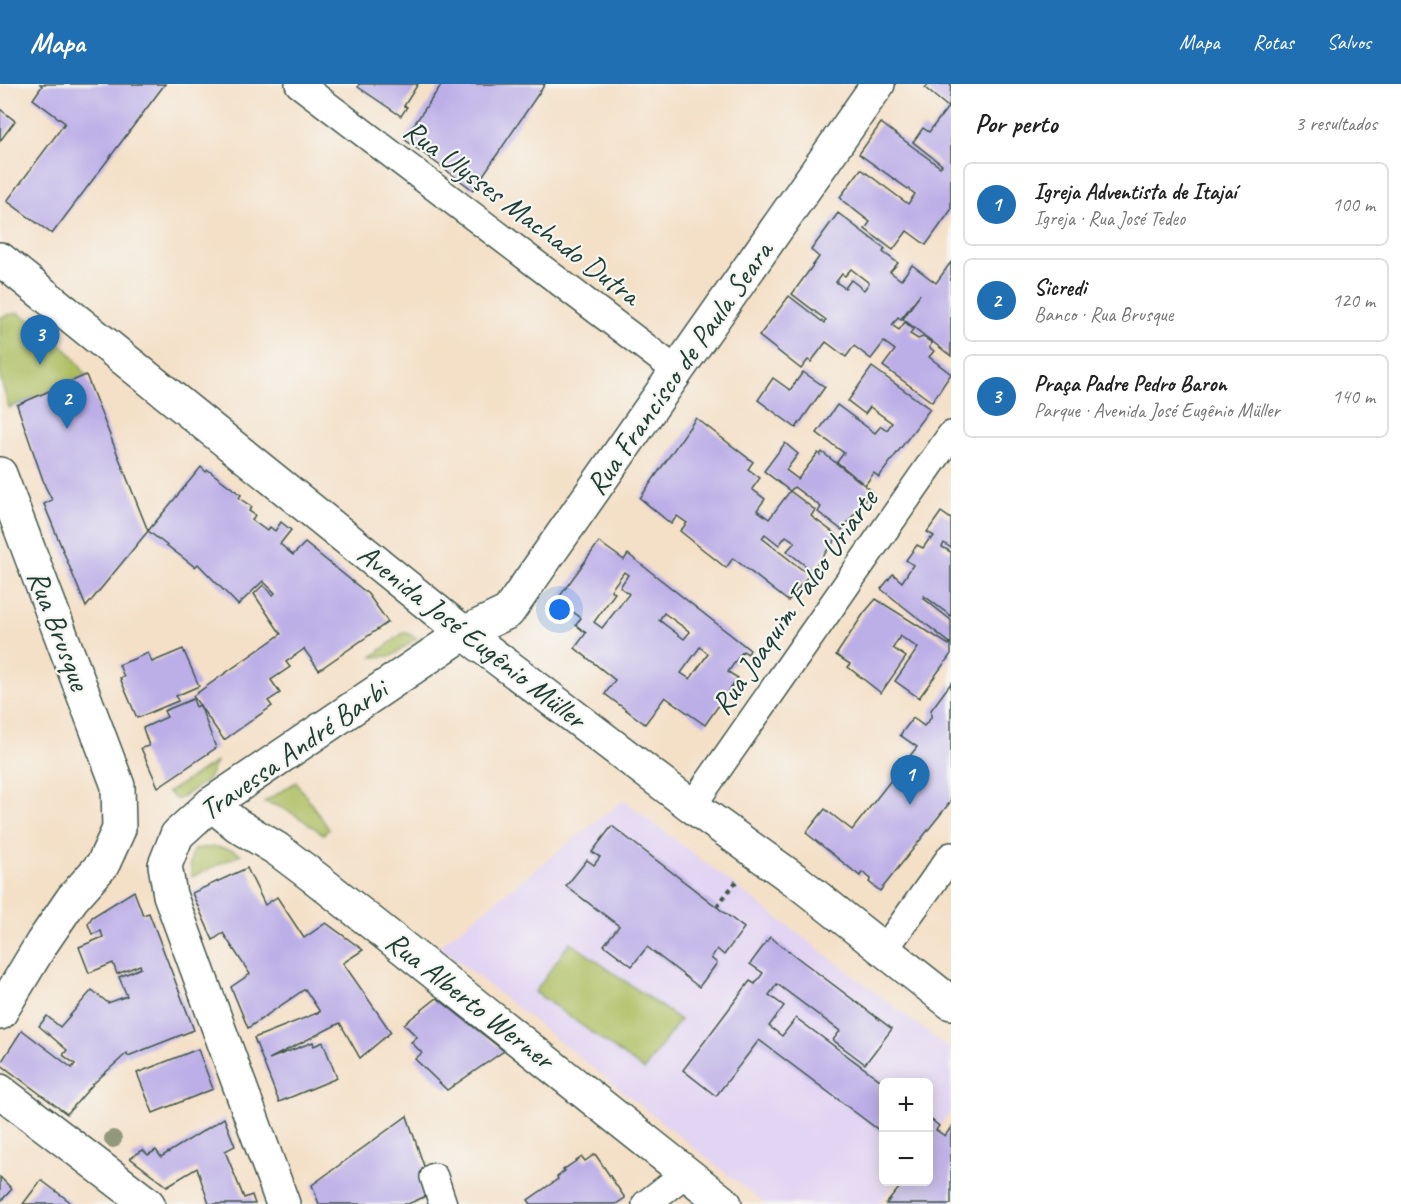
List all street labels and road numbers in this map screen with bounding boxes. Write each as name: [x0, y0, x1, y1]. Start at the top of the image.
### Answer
street label: Rua Ulysses Machado Dutra: [396, 111, 650, 315]
street label: Rua Francisco de Paula Seara: [577, 232, 782, 502]
street label: Rua Joaquim Falco Uriarte: [702, 480, 887, 722]
street label: Avenida José Eugênio Müller: [350, 535, 596, 738]
street label: Rua Brusque: [19, 565, 100, 697]
street label: Travessa André Barbi: [192, 669, 397, 829]
street label: Rua Alberto Werner: [378, 922, 564, 1080]

